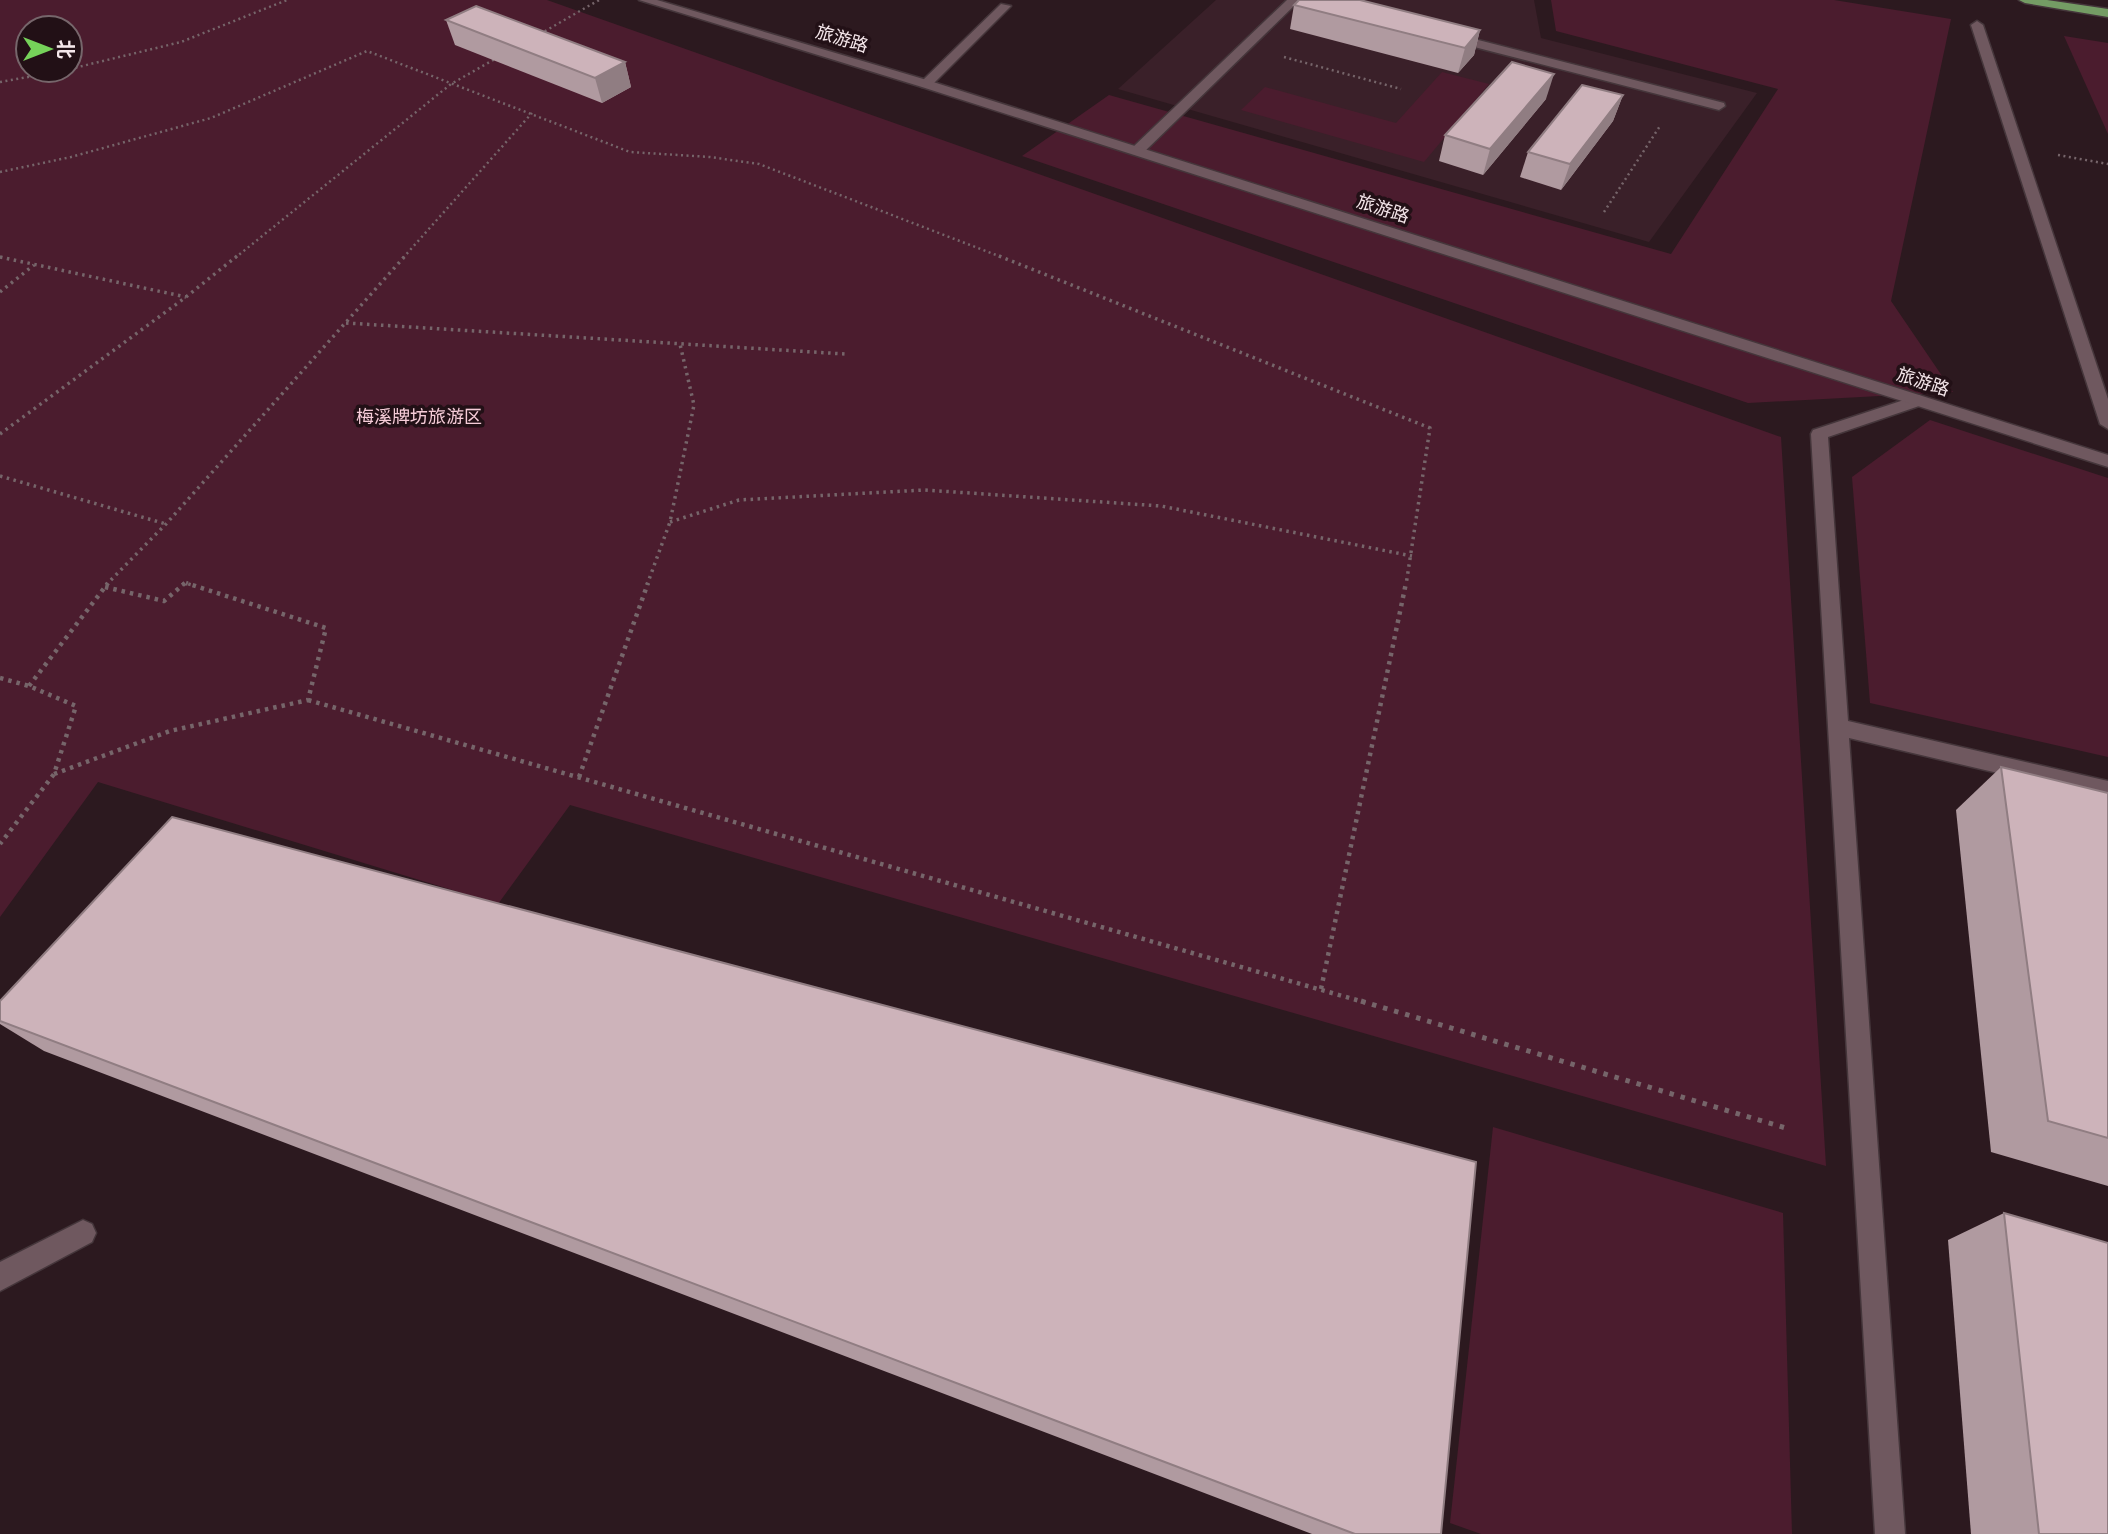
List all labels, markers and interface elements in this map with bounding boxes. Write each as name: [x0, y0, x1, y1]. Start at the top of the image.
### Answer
north arrow: [14, 14, 84, 84]
street label: 旅游路: [813, 21, 871, 56]
text: 北: [55, 39, 77, 59]
street label: 旅游路: [1354, 190, 1412, 227]
street label: 旅游路: [1894, 363, 1952, 400]
park label: 梅溪牌坊旅游区: [356, 406, 482, 427]

